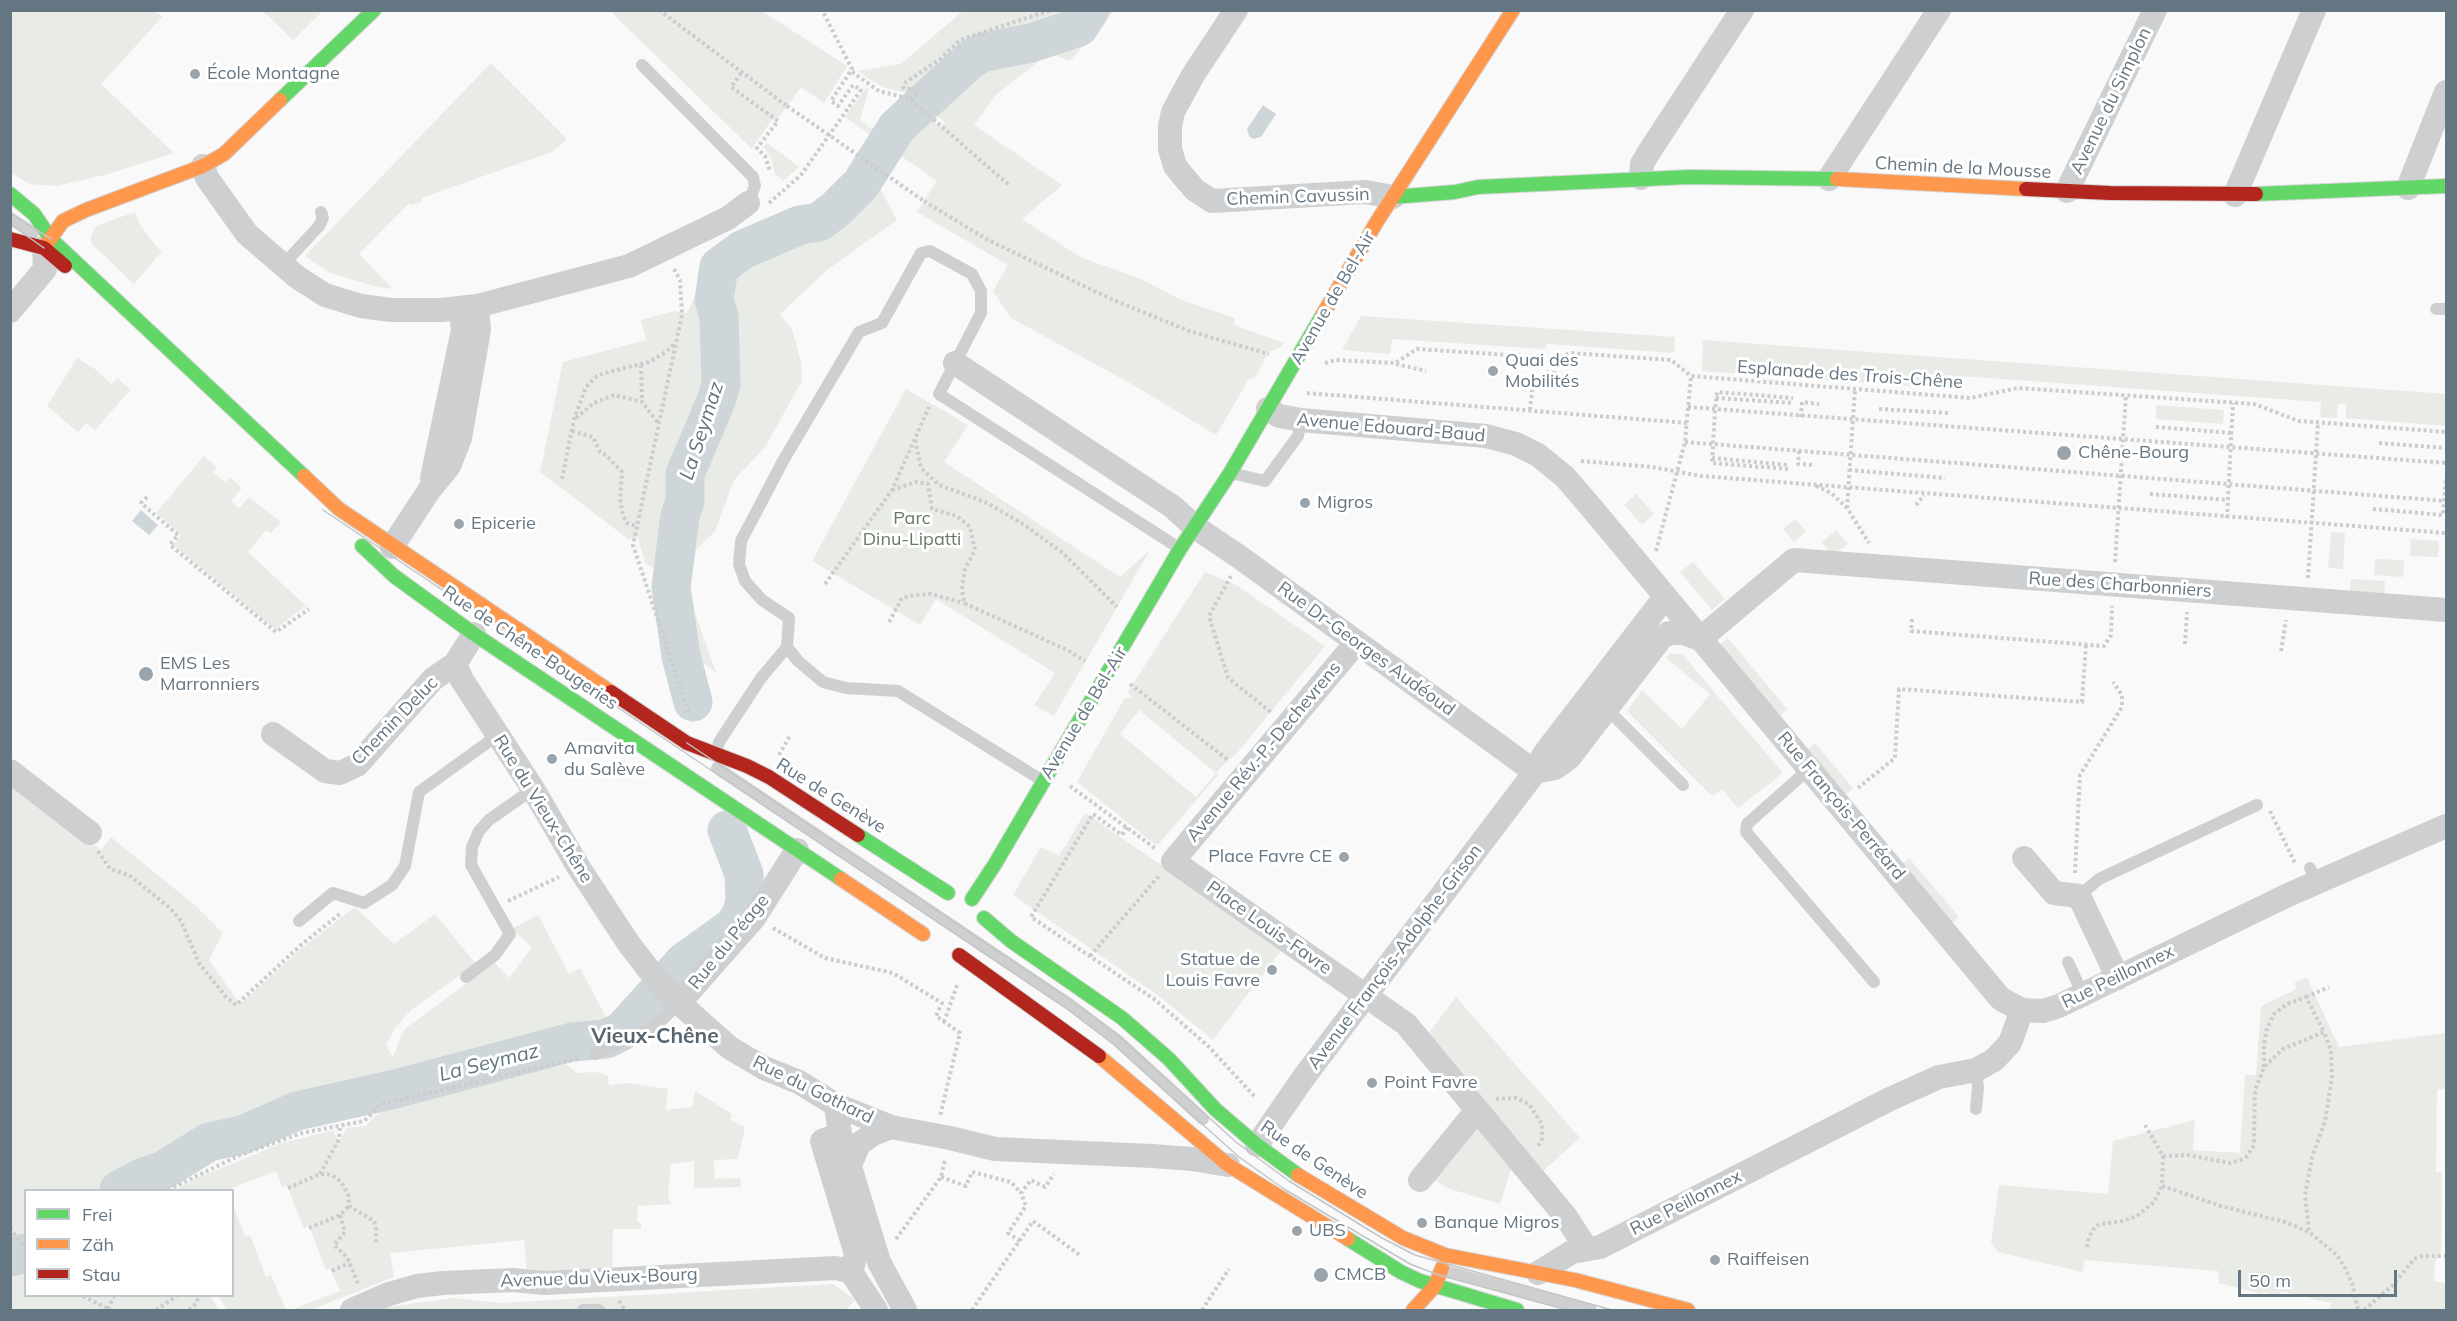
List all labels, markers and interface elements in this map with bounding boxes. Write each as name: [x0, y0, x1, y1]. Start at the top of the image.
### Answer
street label: Avenue du Simplon: [2066, 24, 2156, 178]
place label: École Montagne: [207, 63, 340, 85]
marker: École Montagne: [188, 67, 202, 81]
street label: Chemin de la Mousse: [1874, 153, 2052, 183]
street label: Chemin Cavussin: [1226, 184, 1370, 210]
street label: Avenue de Bel-Air: [1286, 227, 1380, 369]
place label: Quai des Mobilités: [1505, 350, 1579, 392]
street label: Esplanade des Trois-Chêne: [1736, 356, 1964, 394]
marker: Quai des Mobilités: [1486, 364, 1500, 378]
water label: La Seymaz: [675, 379, 729, 483]
street label: Avenue Edouard-Baud: [1296, 409, 1486, 447]
place label: Chêne-Bourg: [2078, 442, 2189, 464]
marker: Chêne-Bourg: [2055, 444, 2073, 462]
place label: Migros: [1317, 492, 1373, 514]
marker: Migros: [1298, 496, 1312, 510]
park label: Parc Dinu-Lipatti: [863, 508, 961, 550]
place label: Epicerie: [471, 513, 536, 535]
marker: Epicerie: [452, 517, 466, 531]
street label: Rue des Charbonniers: [2028, 568, 2212, 602]
street label: Rue Dr-Georges Audéoud: [1273, 577, 1459, 721]
street label: Rue de Chêne-Bougeries: [438, 581, 622, 715]
street label: Avenue de Bel-Air: [1036, 643, 1132, 783]
place label: EMS Les Marronniers: [160, 653, 260, 696]
street label: Avenue Rév.-P.-Dechevrens: [1182, 658, 1346, 846]
marker: EMS Les Marronniers: [137, 665, 155, 683]
street label: Chemin Deluc: [347, 672, 443, 770]
street label: Rue François-Perréard: [1773, 727, 1909, 885]
street label: Rue du Vieux-Chêne: [489, 731, 597, 887]
place label: Amavita du Salève: [564, 738, 645, 780]
marker: Amavita du Salève: [545, 752, 559, 766]
street label: Rue de Genève: [772, 754, 890, 838]
street label: Avenue François-Adolphe-Grison: [1303, 840, 1487, 1074]
place label: Place Favre CE: [1208, 846, 1332, 868]
marker: Place Favre CE: [1337, 850, 1351, 864]
street label: Place Louis-Favre: [1202, 877, 1336, 979]
street label: Rue du Péage: [684, 890, 774, 994]
street label: Rue Peillonnex: [2058, 941, 2178, 1013]
place label: Statue de Louis Favre: [1165, 949, 1260, 992]
marker: Statue de Louis Favre: [1265, 963, 1279, 977]
district label: Vieux-Chêne: [591, 1024, 719, 1050]
water label: La Seymaz: [437, 1039, 541, 1087]
street label: Rue du Gothard: [749, 1051, 877, 1129]
place label: Point Favre: [1384, 1072, 1478, 1094]
marker: Point Favre: [1365, 1076, 1379, 1090]
street label: Rue de Genève: [1256, 1116, 1372, 1204]
street label: Rue Peillonnex: [1627, 1166, 1745, 1240]
legend: [24, 1189, 234, 1297]
text: Frei: [82, 1203, 112, 1226]
place label: Banque Migros: [1434, 1212, 1559, 1234]
marker: Banque Migros: [1415, 1216, 1429, 1230]
place label: UBS: [1309, 1220, 1346, 1242]
marker: UBS: [1290, 1224, 1304, 1238]
text: Zäh: [82, 1233, 114, 1256]
place label: Raiffeisen: [1727, 1249, 1809, 1271]
marker: Raiffeisen: [1708, 1253, 1722, 1267]
scale bar: [2241, 1258, 2400, 1296]
text: Stau: [82, 1263, 121, 1286]
street label: Avenue du Vieux-Bourg: [500, 1264, 698, 1292]
place label: CMCB: [1334, 1264, 1386, 1286]
marker: CMCB: [1312, 1266, 1330, 1284]
text: 50 m: [2249, 1269, 2291, 1292]

